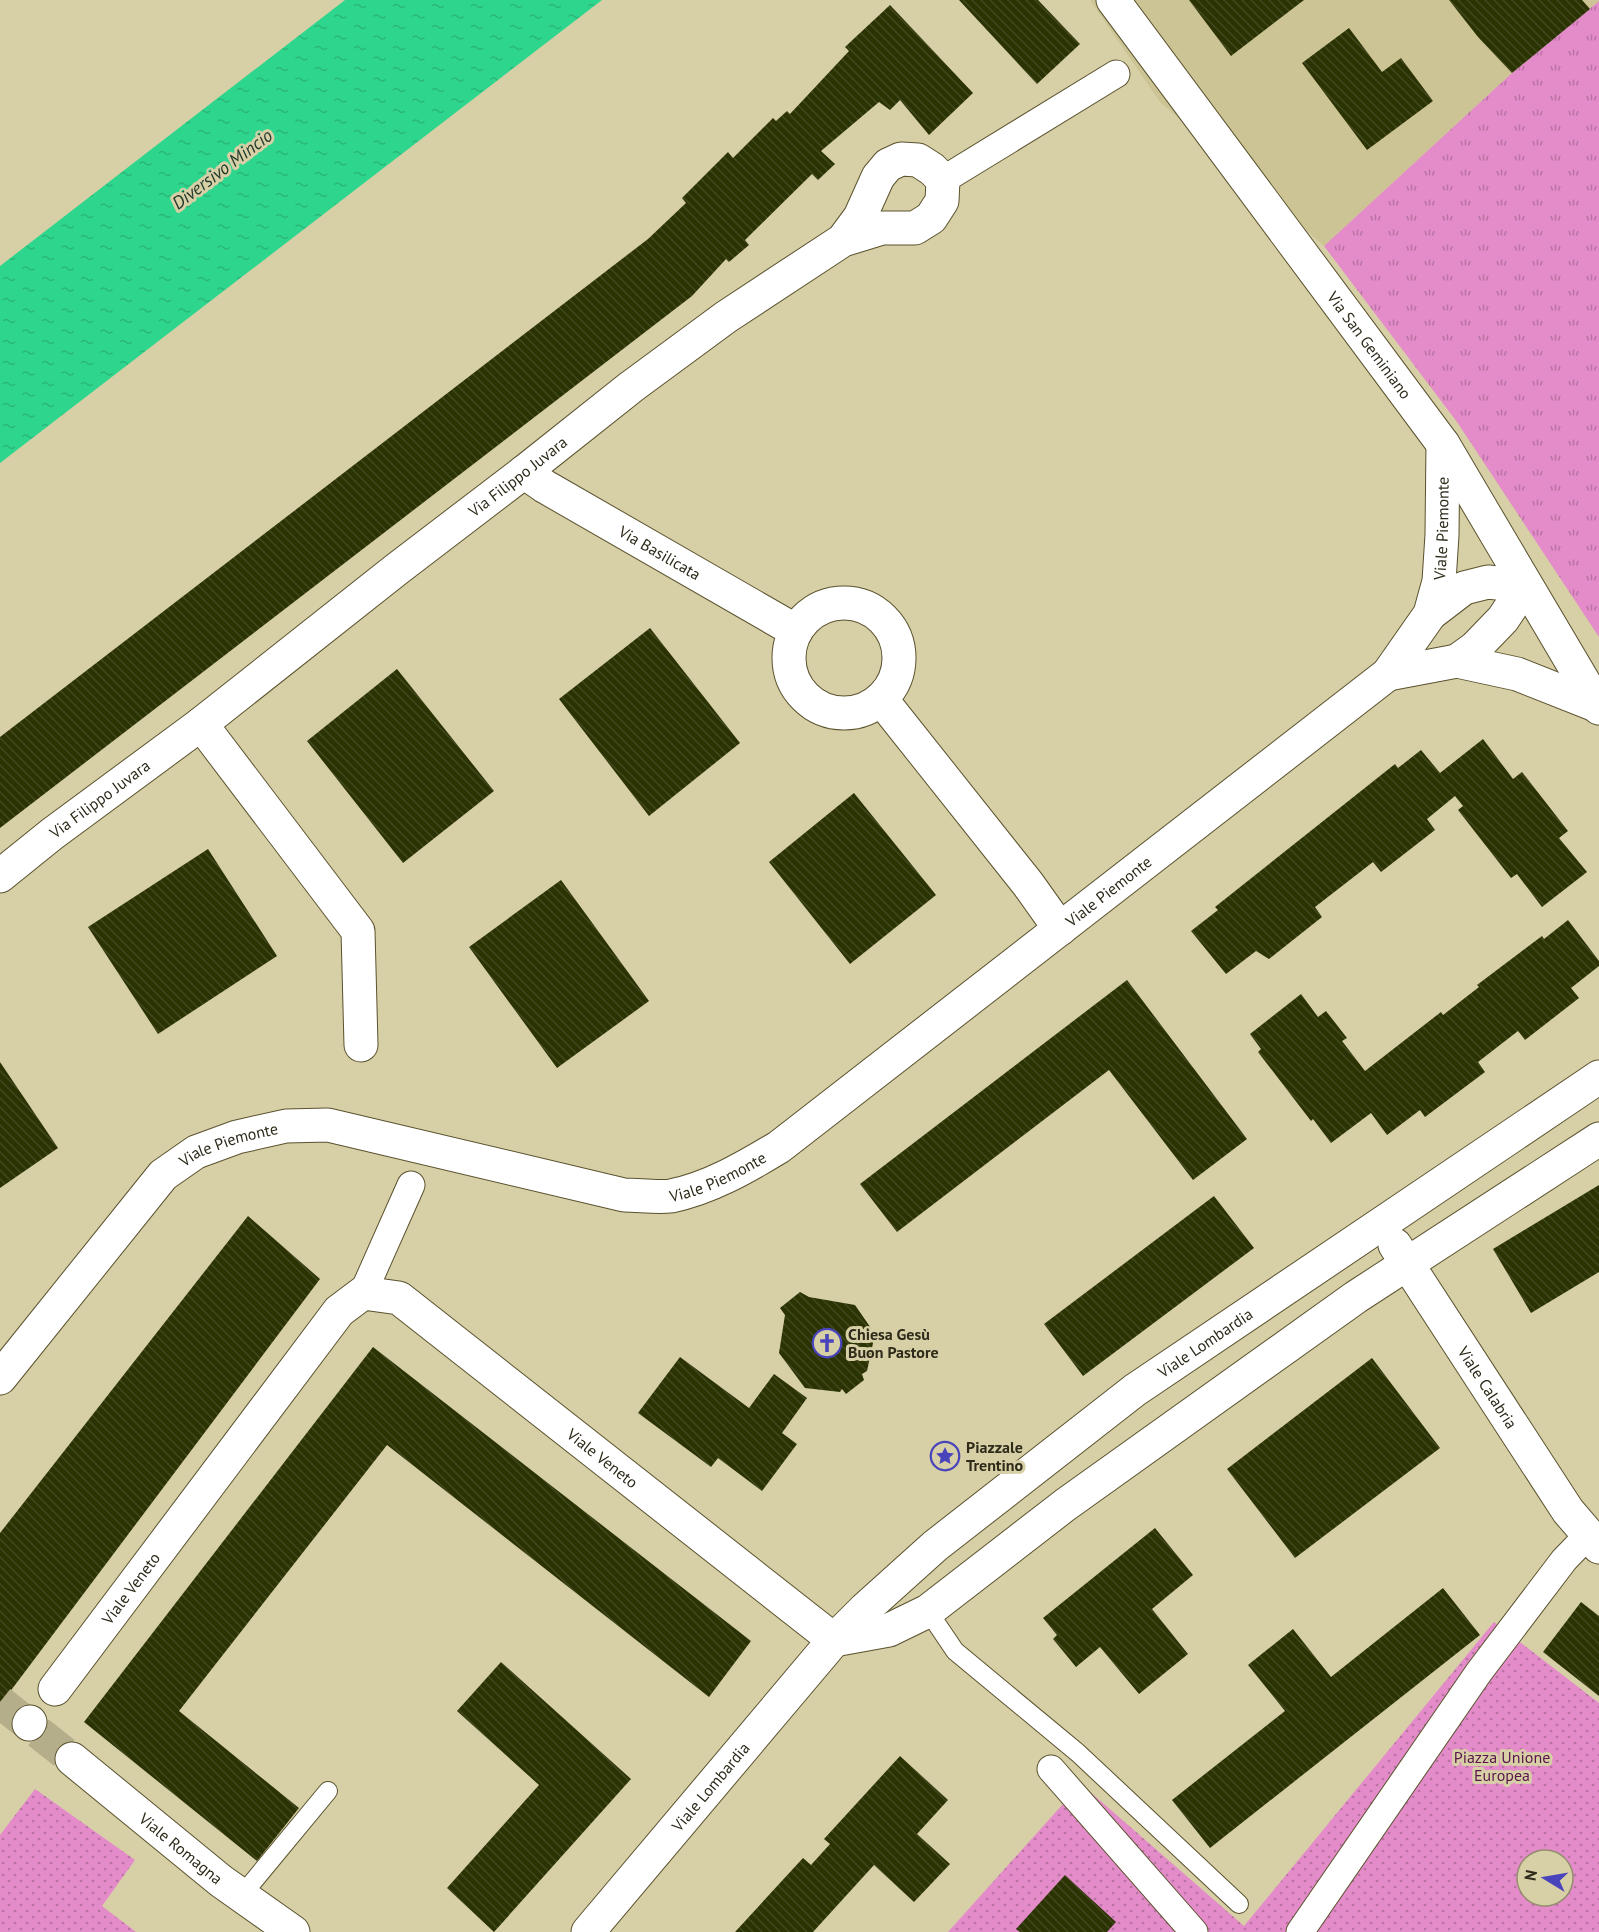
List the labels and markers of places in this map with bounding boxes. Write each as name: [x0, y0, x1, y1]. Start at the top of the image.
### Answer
place label: Chiesa Gesù Buon Pastore: [848, 1324, 939, 1362]
church icon: Chiesa Gesù Buon Pastore: [811, 1327, 843, 1359]
place label: Piazzale Trentino: [966, 1437, 1023, 1475]
place icon: Piazzale Trentino: [929, 1440, 961, 1472]

